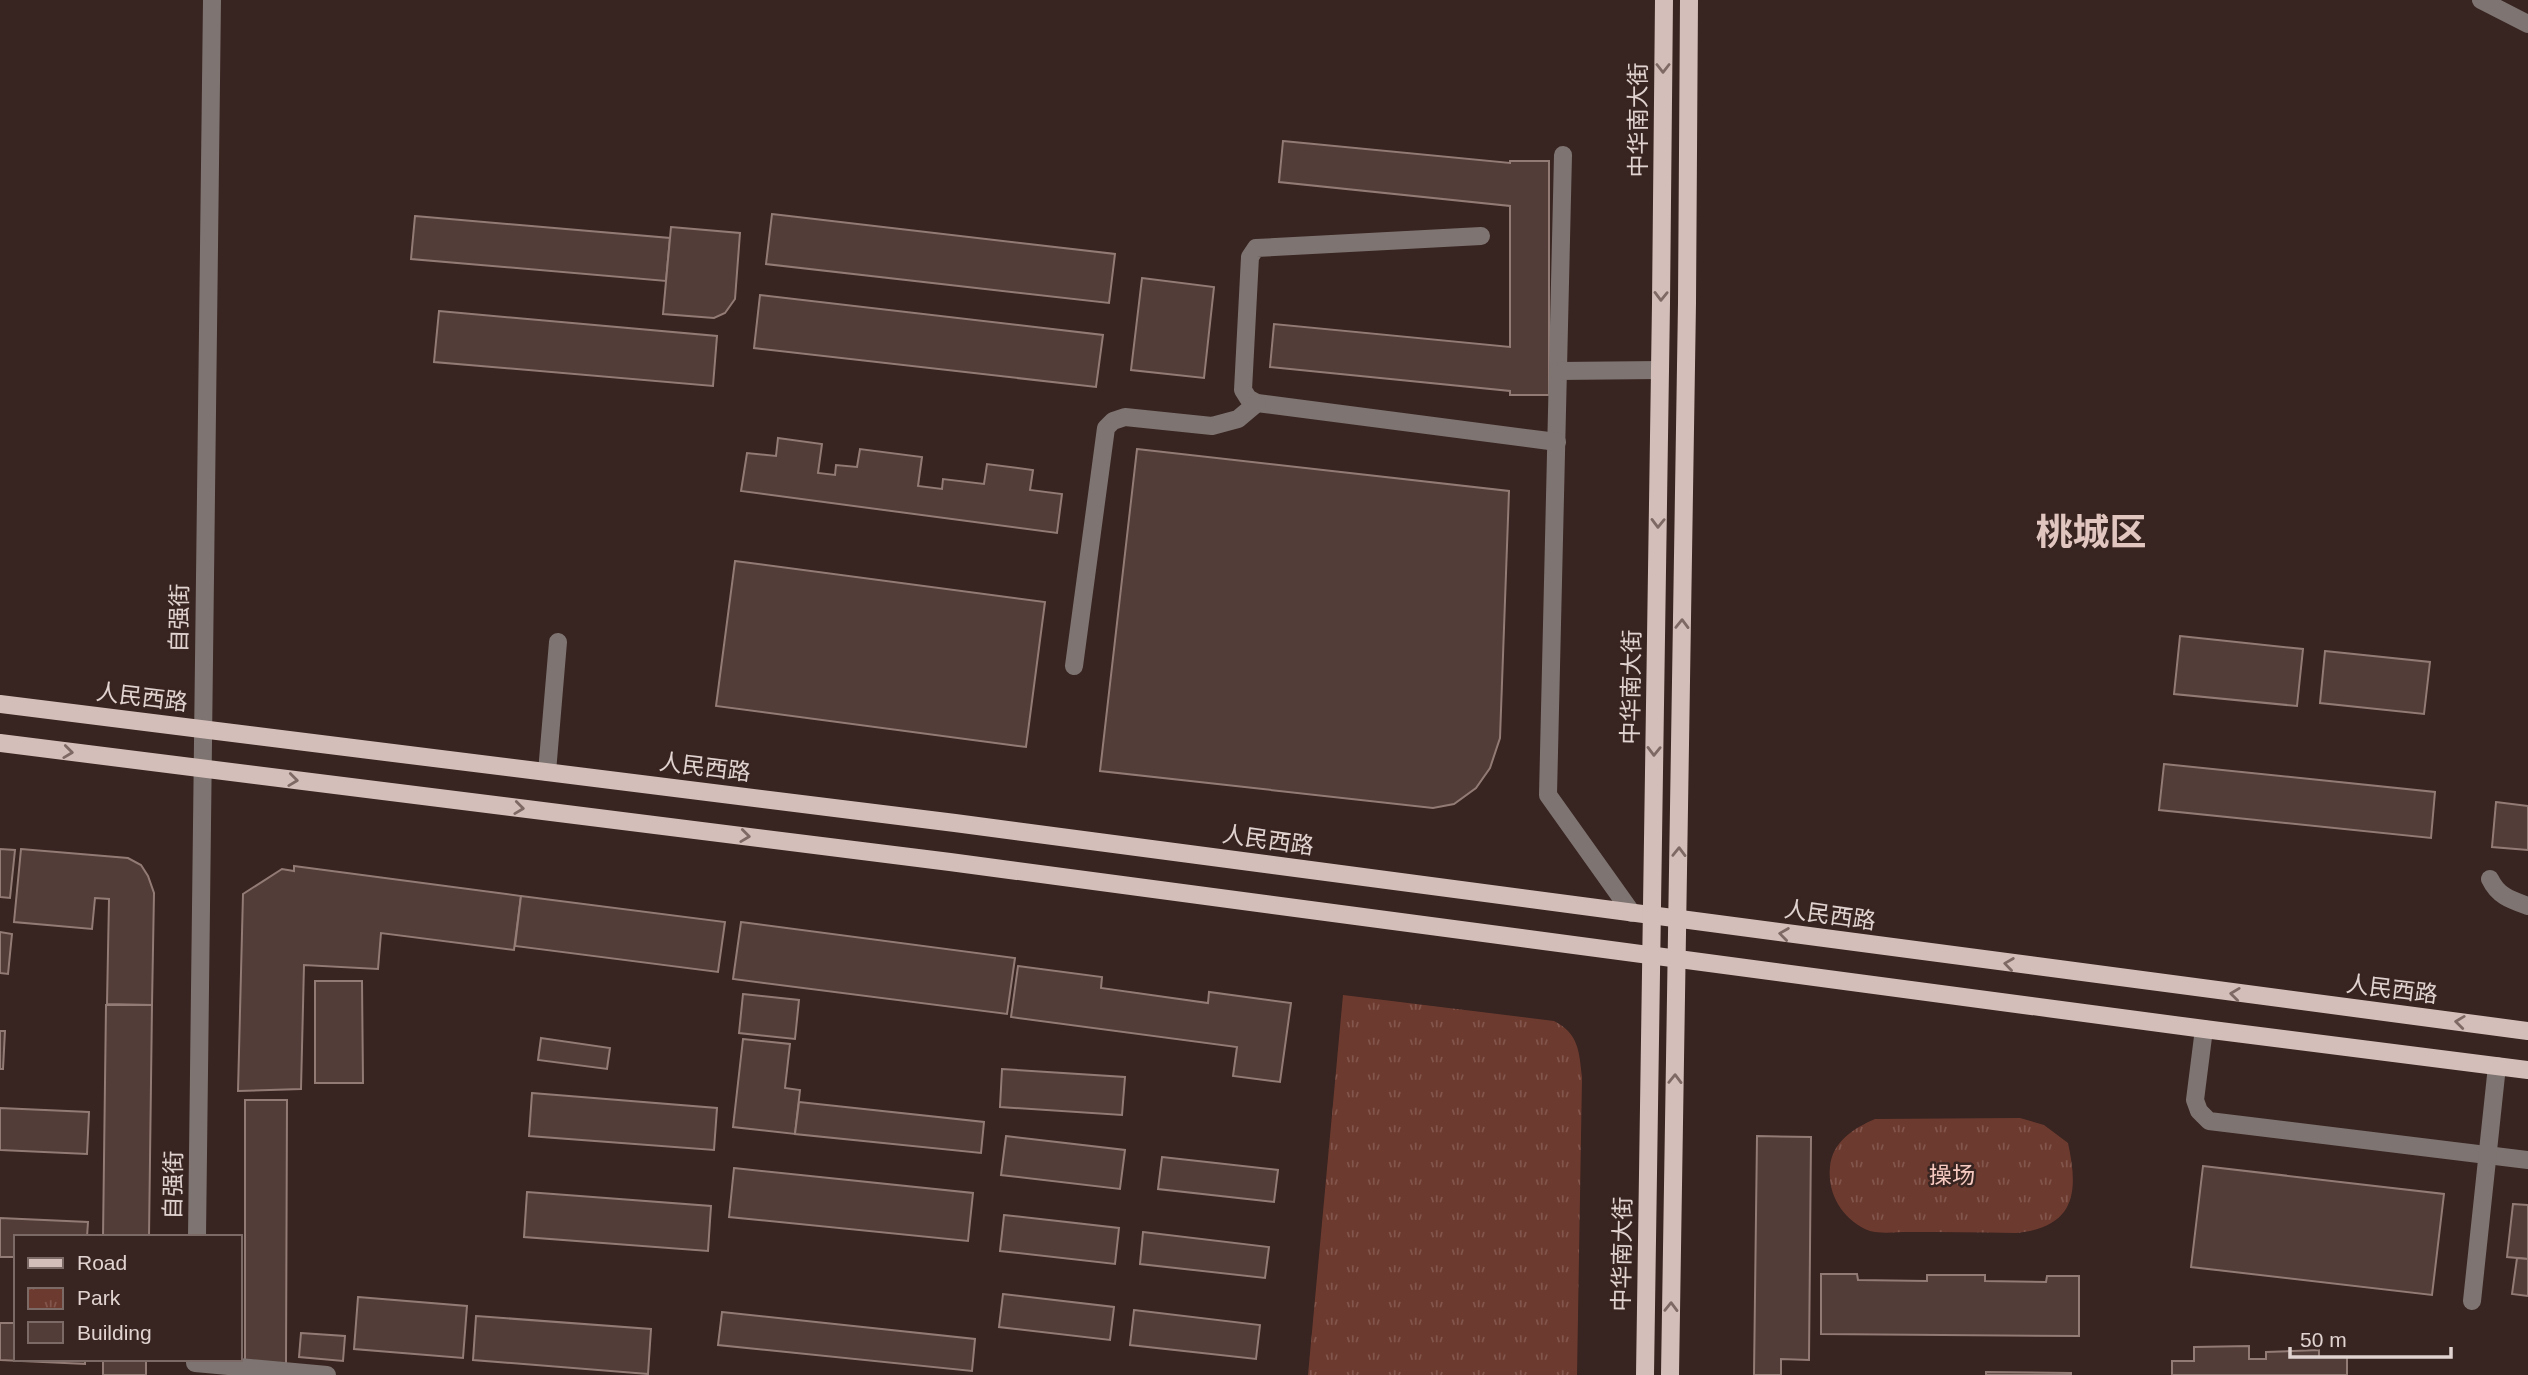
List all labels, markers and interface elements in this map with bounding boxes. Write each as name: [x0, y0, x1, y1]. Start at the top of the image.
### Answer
street label: 中华南大街: [1625, 63, 1651, 178]
one-way arrow: [1655, 63, 1671, 74]
one-way arrow: [1654, 290, 1669, 301]
district label: 桃城区: [2036, 512, 2147, 553]
one-way arrow: [1650, 518, 1666, 529]
street label: 自强街: [165, 583, 193, 653]
one-way arrow: [1674, 619, 1690, 629]
street label: 中华南大街: [1617, 629, 1645, 745]
street label: 人民西路: [95, 678, 189, 716]
one-way arrow: [62, 744, 74, 759]
one-way arrow: [1647, 745, 1662, 756]
street label: 人民西路: [658, 748, 752, 786]
one-way arrow: [288, 772, 299, 787]
one-way arrow: [513, 800, 525, 815]
street label: 人民西路: [1221, 821, 1315, 859]
one-way arrow: [739, 829, 751, 844]
one-way arrow: [1671, 846, 1686, 857]
street label: 人民西路: [1783, 896, 1877, 934]
one-way arrow: [1778, 926, 1789, 941]
one-way arrow: [2003, 956, 2015, 971]
street label: 人民西路: [2345, 970, 2439, 1008]
one-way arrow: [2229, 986, 2240, 1001]
one-way arrow: [2454, 1015, 2466, 1030]
one-way arrow: [1667, 1074, 1683, 1084]
street label: 自强街: [159, 1150, 187, 1220]
park label: 操场: [1929, 1162, 1975, 1188]
street label: 中华南大街: [1608, 1196, 1636, 1312]
legend: [14, 1235, 242, 1361]
text: Road: [77, 1251, 127, 1274]
text: Park: [77, 1286, 121, 1309]
one-way arrow: [1664, 1301, 1679, 1312]
scale bar: [2290, 1316, 2451, 1360]
text: Building: [77, 1321, 152, 1344]
text: 50 m: [2300, 1328, 2347, 1351]

